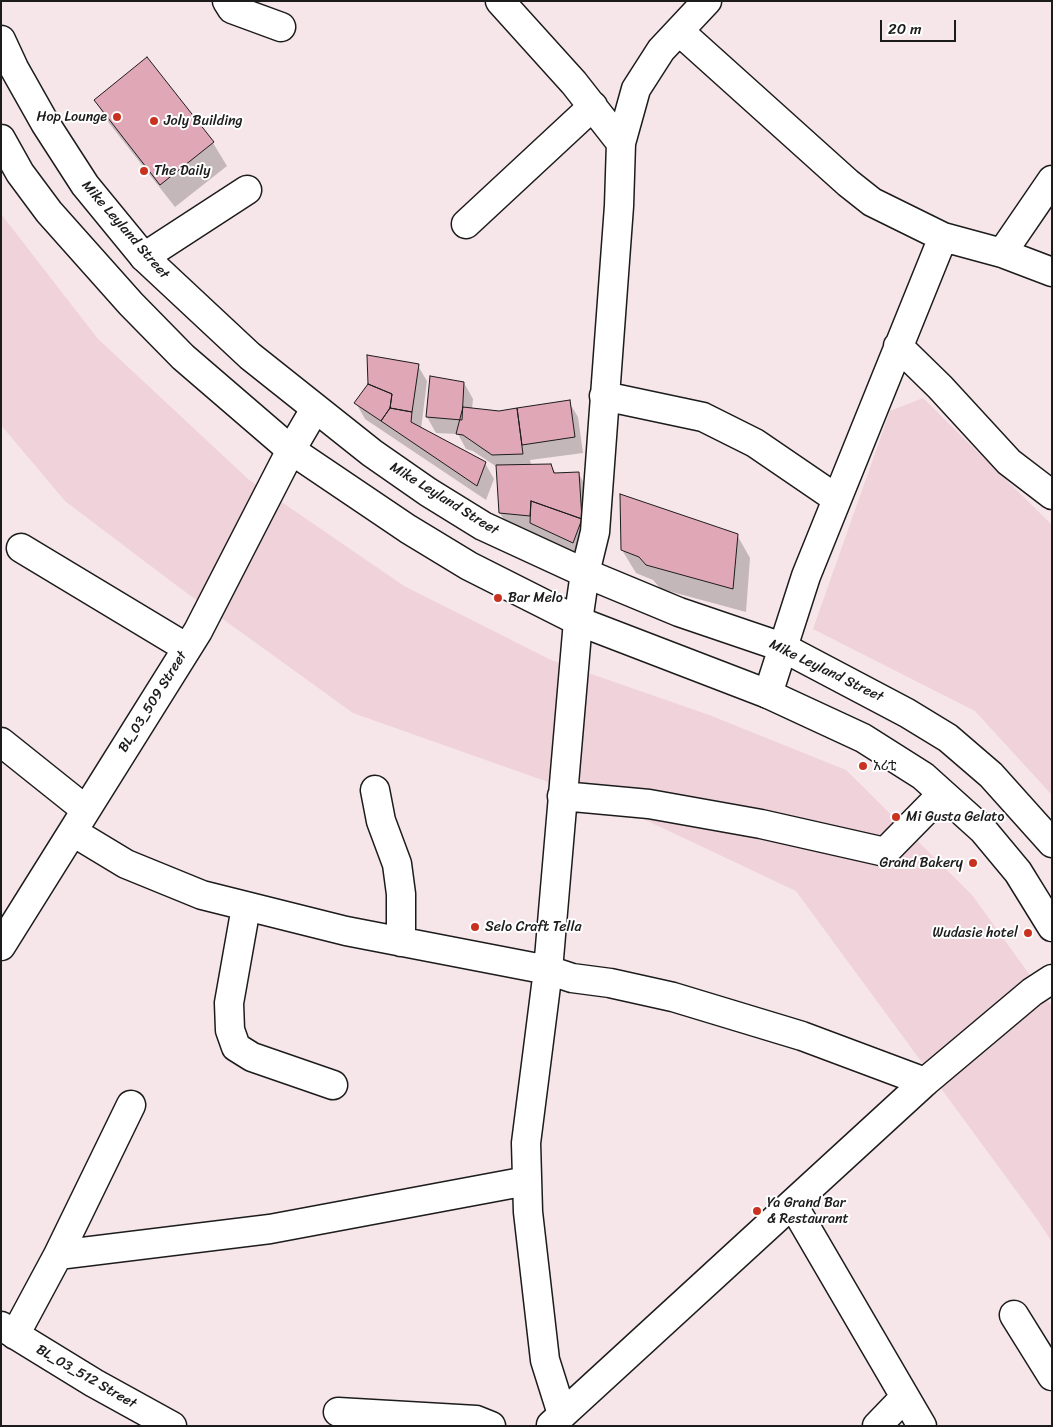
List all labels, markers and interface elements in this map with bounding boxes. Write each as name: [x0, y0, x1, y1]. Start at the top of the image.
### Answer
scale bar: [883, 10, 959, 42]
text: 20 m: [888, 16, 922, 42]
place label: Hop Lounge: [36, 109, 107, 125]
marker: Hop Lounge: [111, 111, 123, 123]
place label: Joly Building: [164, 113, 243, 129]
marker: Joly Building: [148, 115, 160, 127]
place label: The Daily: [154, 163, 210, 179]
marker: The Daily: [138, 165, 150, 177]
street label: Mike Leyland Street: [78, 177, 172, 283]
street label: Mike Leyland Street: [387, 459, 501, 539]
place label: Bar Melo: [508, 590, 563, 606]
marker: Bar Melo: [492, 592, 504, 604]
street label: Mike Leyland Street: [766, 636, 886, 706]
street label: BL_03_509 Street: [115, 648, 191, 756]
place label: አሪቲ: [873, 758, 896, 774]
marker: አሪቲ: [857, 760, 869, 772]
place label: Mi Gusta Gelato: [906, 809, 1004, 825]
marker: Mi Gusta Gelato: [890, 811, 902, 823]
place label: Grand Bakery: [880, 855, 963, 871]
marker: Grand Bakery: [967, 857, 979, 869]
place label: Selo Craft Tella: [485, 919, 581, 935]
marker: Selo Craft Tella: [469, 921, 481, 933]
place label: Wudasie hotel: [932, 925, 1018, 941]
marker: Wudasie hotel: [1022, 927, 1034, 939]
place label: Ya Grand Bar & Restaurant: [767, 1195, 849, 1228]
marker: Ya Grand Bar & Restaurant: [751, 1205, 763, 1217]
street label: BL_03_512 Street: [33, 1342, 139, 1412]

